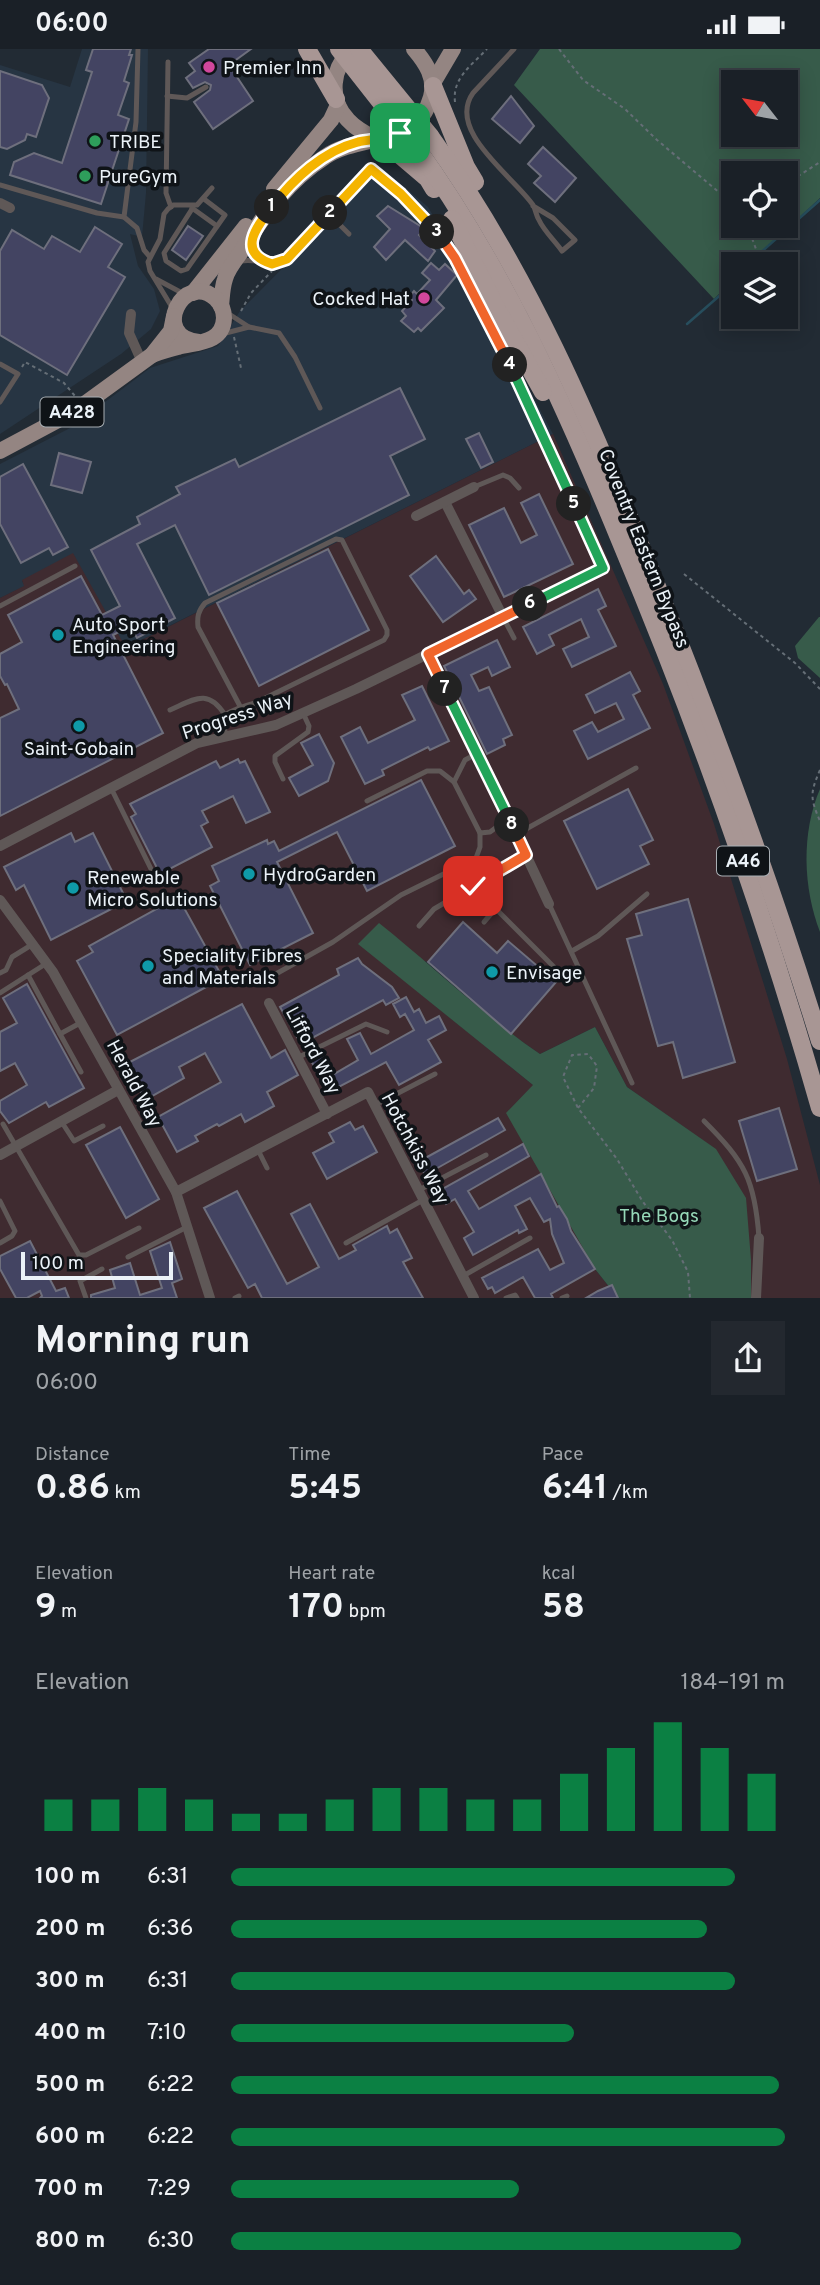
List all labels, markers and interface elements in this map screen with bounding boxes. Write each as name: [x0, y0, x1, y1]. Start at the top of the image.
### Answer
text: 06:00: [35, 8, 109, 41]
place label: Premier Inn: [223, 57, 322, 81]
marker: Premier Inn: [201, 59, 217, 75]
north arrow: [721, 70, 798, 147]
map controls: [721, 70, 798, 329]
pin: [370, 103, 430, 163]
icon: arrive: [381, 114, 419, 152]
place label: TRIBE: [109, 131, 162, 155]
marker: TRIBE: [87, 133, 103, 149]
button: locate: [721, 161, 798, 238]
place label: PureGym: [99, 166, 178, 190]
marker: PureGym: [77, 168, 93, 184]
pin: 1: [254, 189, 290, 225]
text: 1: [268, 194, 275, 218]
pin: 2: [312, 195, 348, 231]
text: 2: [324, 200, 335, 224]
pin: 3: [420, 215, 454, 249]
text: 3: [431, 219, 442, 243]
button: layers: [721, 252, 798, 329]
place label: Cocked Hat: [312, 288, 410, 312]
marker: Cocked Hat: [416, 290, 432, 306]
pin: 4: [492, 347, 528, 383]
text: 4: [503, 352, 516, 376]
road number: A428: [41, 397, 104, 426]
street label: Coventry Eastern Bypass: [592, 446, 694, 652]
pin: 5: [556, 487, 592, 521]
text: 5: [568, 491, 579, 515]
pin: 6: [512, 587, 548, 621]
text: 6: [524, 591, 535, 615]
place label: Auto Sport Engineering: [72, 614, 176, 660]
marker: Auto Sport Engineering: [50, 627, 66, 643]
pin: 7: [428, 671, 462, 707]
text: 7: [439, 676, 450, 700]
street label: Progress Way: [179, 688, 296, 746]
marker: Saint-Gobain: [71, 718, 87, 734]
place label: Saint-Gobain: [24, 738, 134, 762]
pin: 8: [494, 807, 530, 843]
text: 8: [506, 812, 517, 836]
road number: A46: [717, 847, 769, 875]
pin: [443, 856, 503, 916]
place label: HydroGarden: [263, 864, 376, 888]
marker: HydroGarden: [241, 866, 257, 882]
place label: Renewable Micro Solutions: [87, 867, 218, 913]
icon: check: [454, 867, 492, 905]
marker: Renewable Micro Solutions: [65, 880, 81, 896]
place label: Speciality Fibres and Materials: [162, 945, 302, 991]
marker: Speciality Fibres and Materials: [140, 958, 156, 974]
place label: Envisage: [506, 962, 582, 986]
marker: Envisage: [484, 964, 500, 980]
street label: Lifford Way: [279, 1003, 345, 1099]
street label: Herald Way: [100, 1036, 166, 1132]
street label: Hotchkiss Way: [375, 1089, 454, 1209]
park label: The Bogs: [619, 1205, 699, 1229]
scale bar: [21, 1249, 173, 1281]
text: 100 m: [32, 1252, 84, 1276]
text: Morning run: [35, 1318, 251, 1367]
button: share: [711, 1321, 785, 1395]
text: 06:00: [35, 1369, 98, 1398]
text: Distance: [35, 1443, 110, 1467]
text: Time: [288, 1443, 331, 1467]
text: Pace: [542, 1443, 583, 1467]
text: 0.86: [35, 1467, 110, 1511]
text: 5:45: [288, 1467, 362, 1511]
text: 6:41: [542, 1467, 608, 1511]
text: km: [110, 1481, 141, 1505]
text: /km: [608, 1481, 648, 1505]
text: Elevation: [35, 1562, 113, 1586]
text: Heart rate: [288, 1562, 375, 1586]
text: kcal: [542, 1562, 575, 1586]
text: 9: [35, 1586, 57, 1630]
text: 170: [288, 1586, 344, 1630]
text: 58: [542, 1586, 585, 1630]
text: m: [57, 1600, 77, 1624]
text: bpm: [344, 1600, 386, 1624]
text: Elevation: [35, 1669, 130, 1698]
text: 184–191 m: [681, 1669, 785, 1698]
text: 100 m: [35, 1863, 100, 1892]
text: 6:31: [147, 1863, 188, 1892]
text: 200 m: [35, 1915, 105, 1944]
text: 6:36: [147, 1915, 193, 1944]
text: 300 m: [35, 1967, 105, 1996]
text: 6:31: [147, 1967, 188, 1996]
text: 400 m: [35, 2019, 106, 2048]
text: 7:10: [147, 2019, 187, 2048]
text: 500 m: [35, 2071, 105, 2100]
text: 6:22: [147, 2071, 194, 2100]
text: 600 m: [35, 2123, 105, 2152]
text: 6:22: [147, 2123, 194, 2152]
text: 700 m: [35, 2175, 104, 2204]
text: 7:29: [147, 2175, 191, 2204]
text: 800 m: [35, 2227, 105, 2256]
text: 6:30: [147, 2227, 194, 2256]

